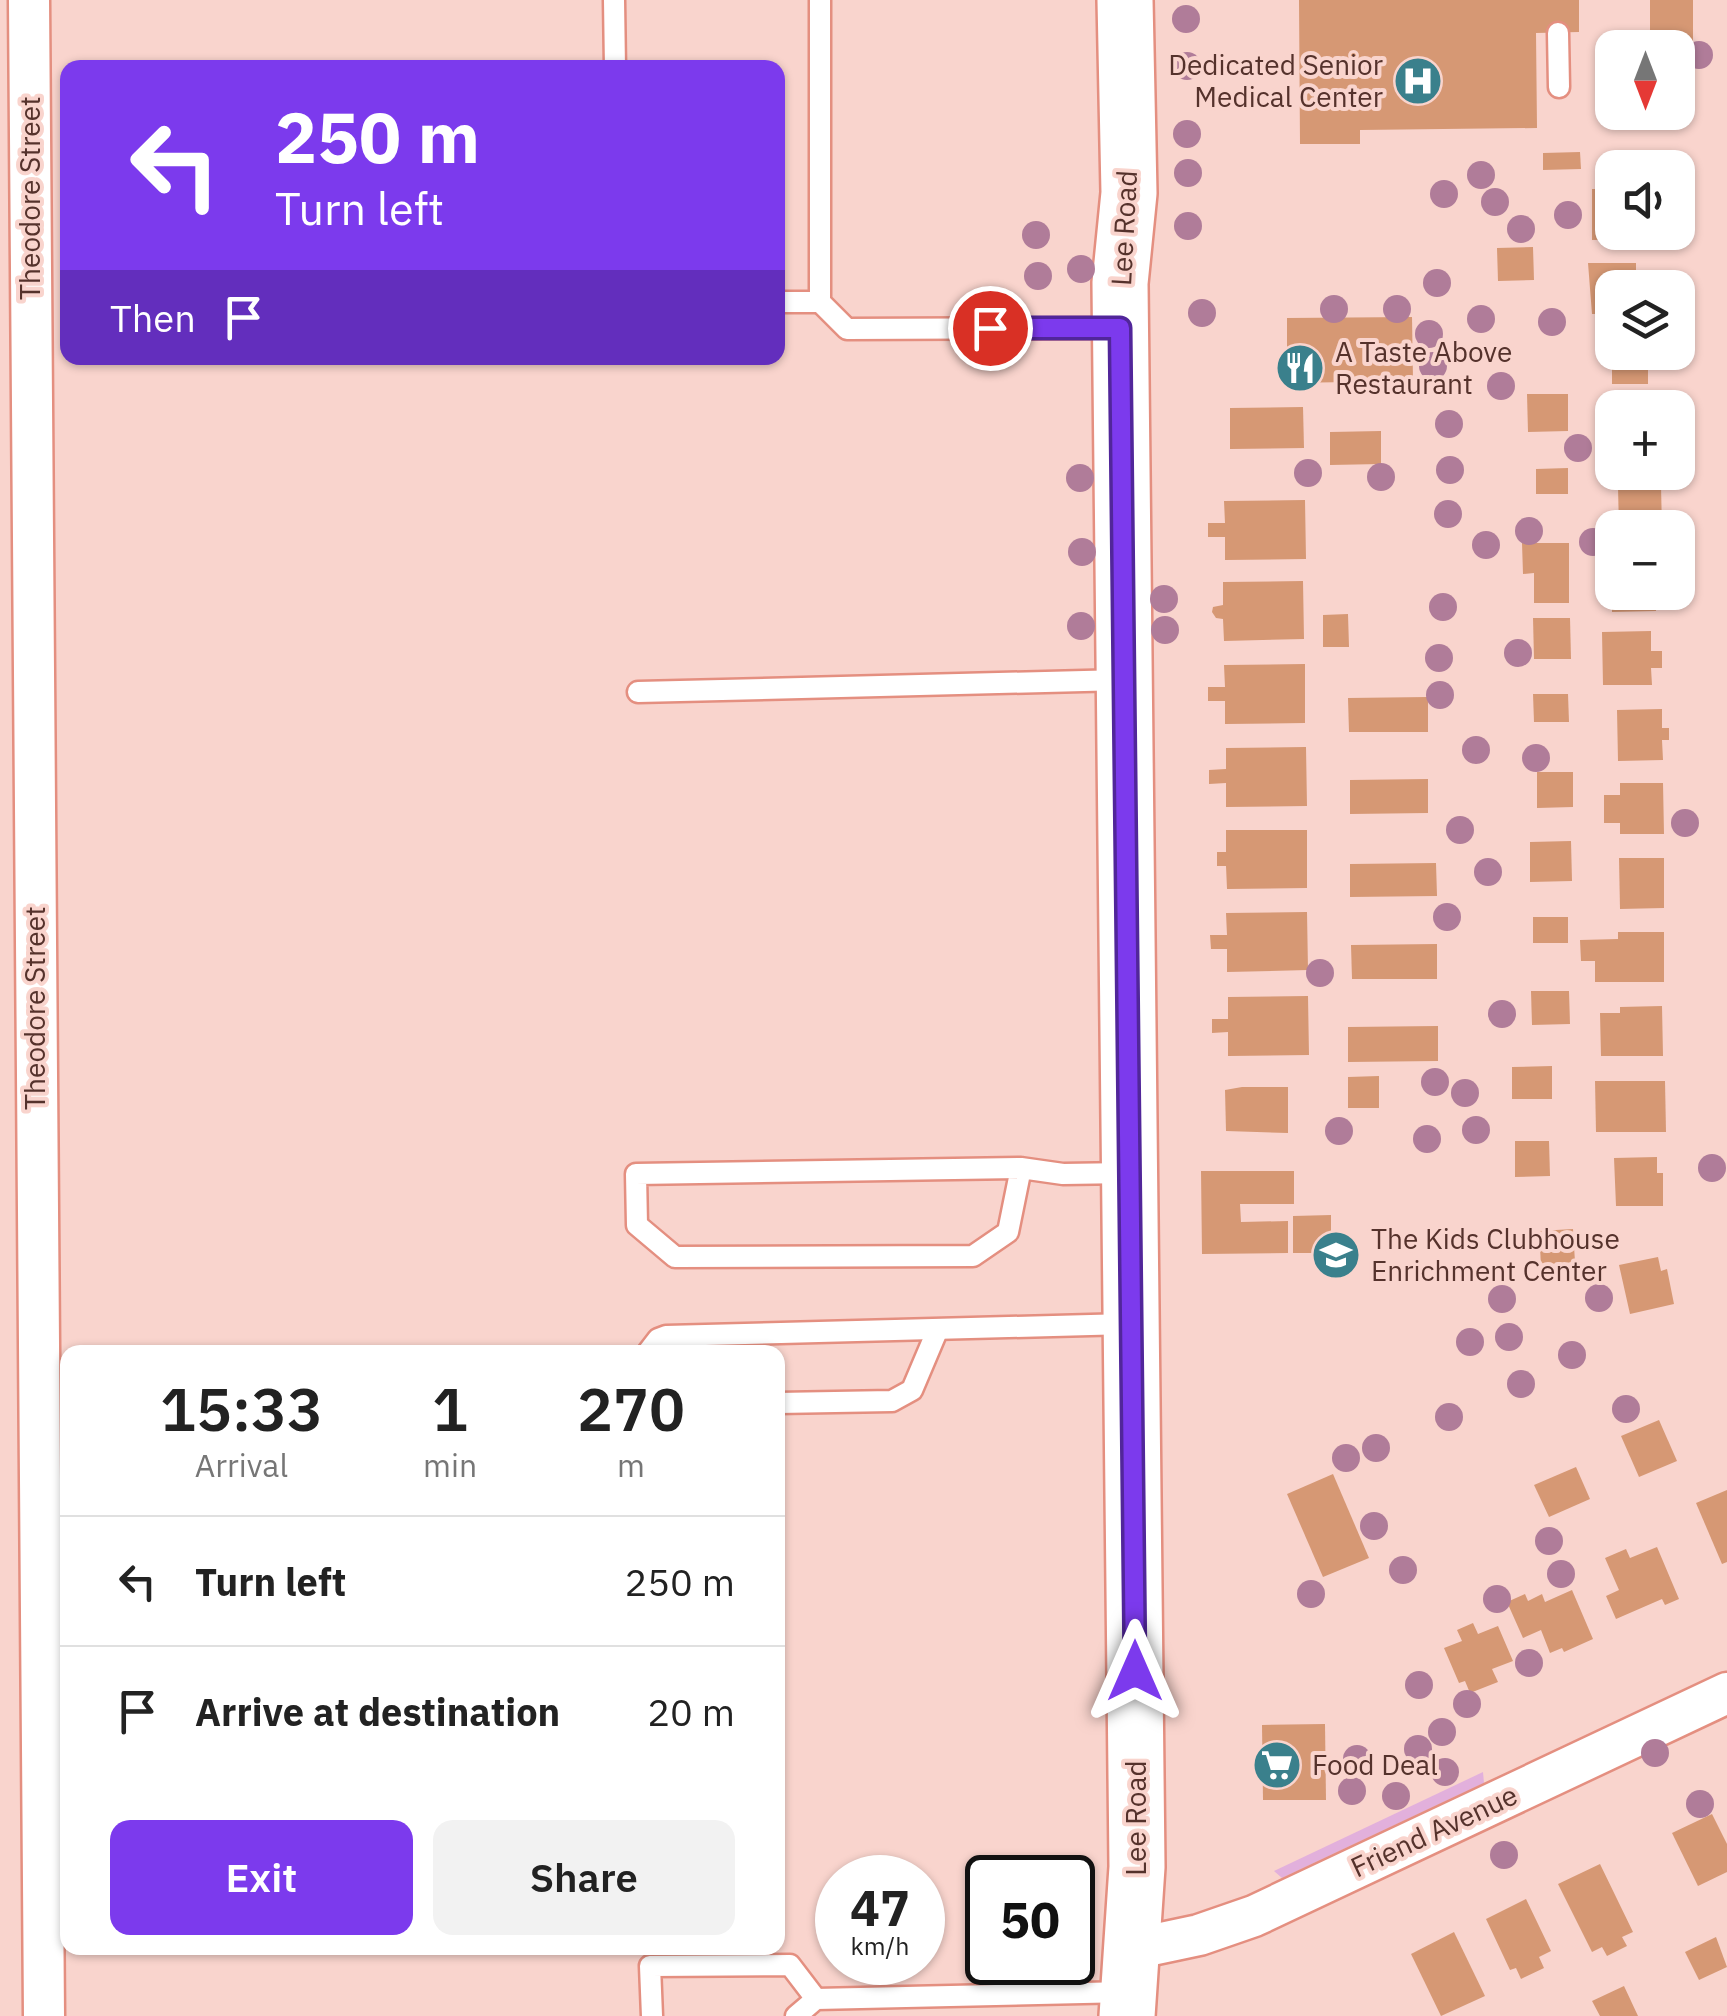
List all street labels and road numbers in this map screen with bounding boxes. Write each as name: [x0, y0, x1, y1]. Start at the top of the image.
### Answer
street label: Theodore Street: [11, 96, 48, 300]
street label: Lee Road: [1102, 169, 1145, 287]
street label: Theodore Street: [16, 906, 53, 1110]
street label: Lee Road: [1117, 1760, 1154, 1876]
street label: Friend Avenue: [1344, 1776, 1523, 1885]

